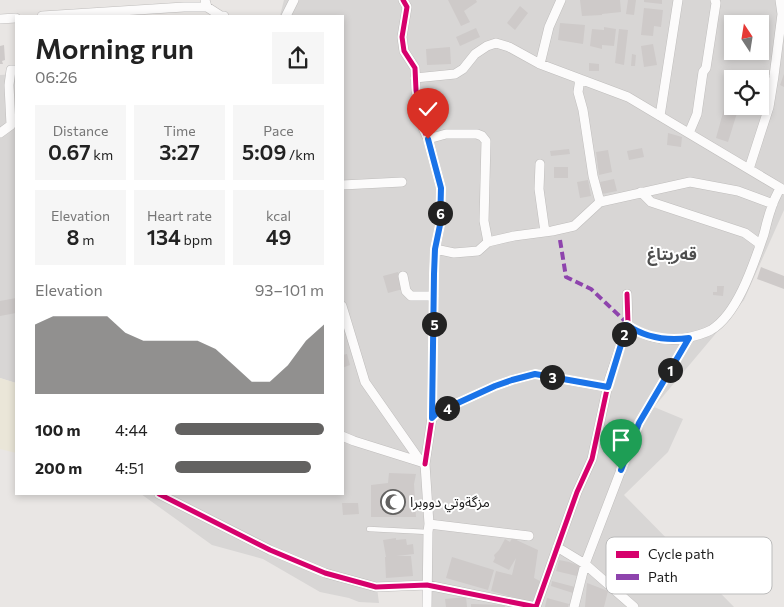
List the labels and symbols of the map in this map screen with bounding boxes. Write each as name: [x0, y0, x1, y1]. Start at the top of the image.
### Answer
north arrow: [724, 15, 769, 60]
pin: [407, 88, 449, 139]
pin: 6: [428, 200, 452, 226]
district label: قەریتاغ: [647, 244, 697, 266]
pin: 5: [422, 312, 446, 336]
pin: 2: [612, 322, 636, 346]
pin: 1: [658, 358, 682, 382]
pin: 3: [540, 364, 564, 390]
pin: 4: [434, 396, 460, 420]
pin: [600, 419, 642, 470]
mosque icon: مزگةوتي دووبرا: [380, 489, 406, 515]
place label: مزگةوتي دووبرا: [410, 493, 490, 513]
legend: [606, 537, 772, 594]
text: Cycle path: [648, 545, 714, 562]
text: Path: [648, 568, 678, 585]

